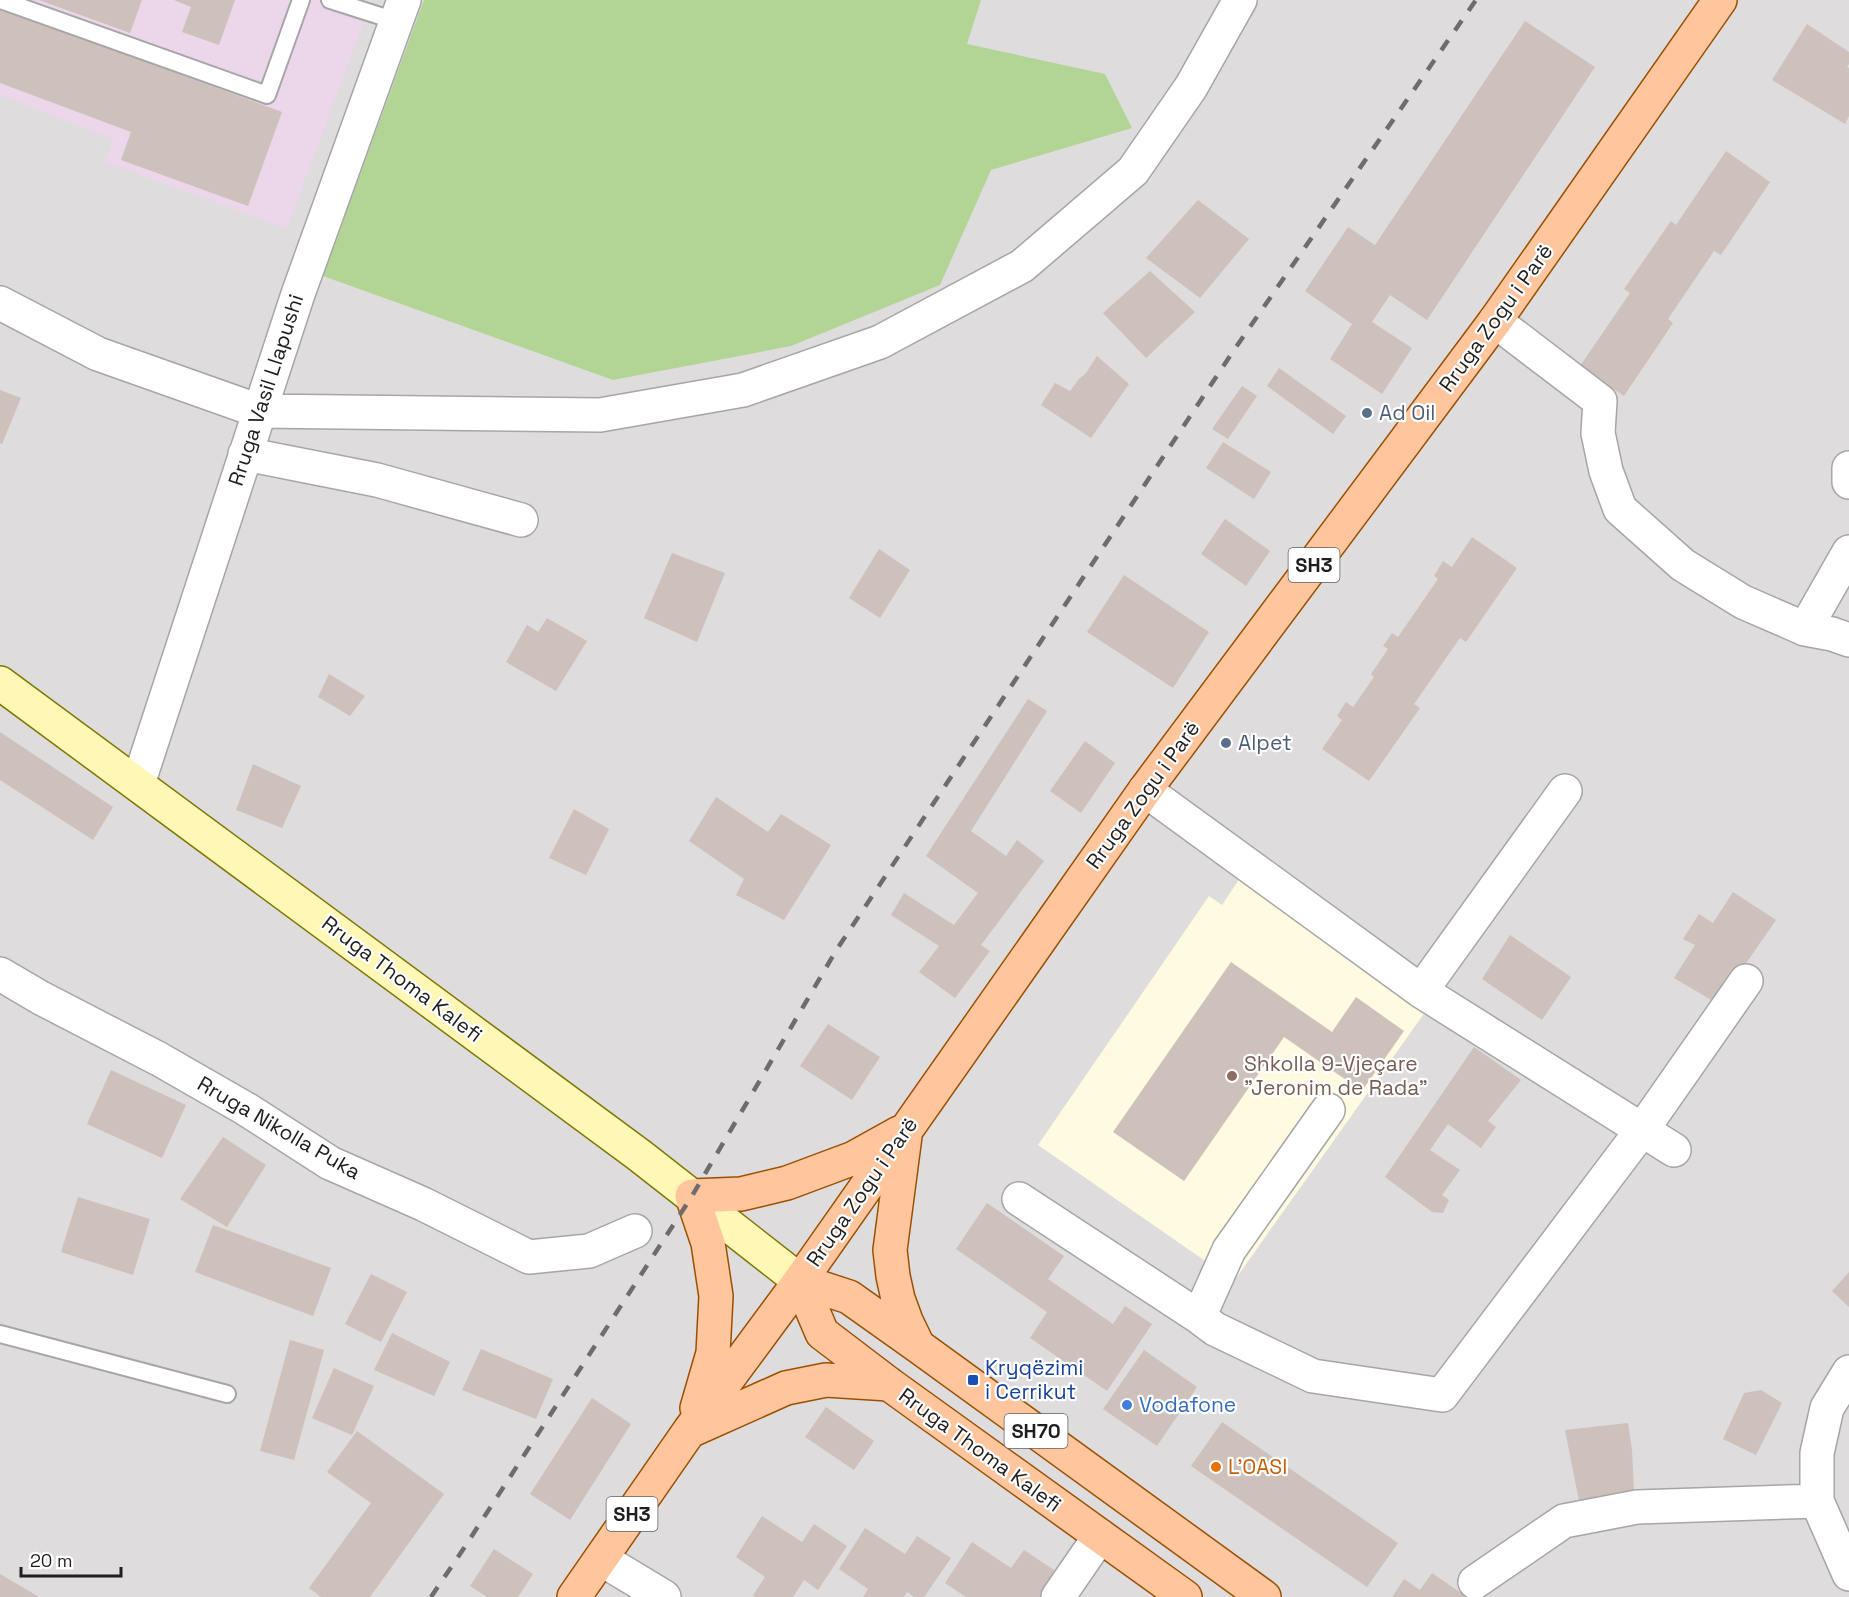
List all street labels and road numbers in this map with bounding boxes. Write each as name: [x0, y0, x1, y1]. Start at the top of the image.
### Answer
street label: Rruga Zogu i Parë: [1433, 238, 1558, 397]
street label: Rruga Vasil Llapushi: [222, 291, 309, 489]
road number: SH3: [1288, 548, 1340, 582]
street label: Rruga Zogu i Parë: [1080, 715, 1205, 874]
street label: Rruga Thoma Kalefi: [317, 909, 488, 1048]
street label: Rruga Nikolla Puka: [193, 1070, 366, 1185]
street label: Rruga Zogu i Parë: [800, 1112, 923, 1272]
street label: Rruga Thoma Kalefi: [894, 1382, 1067, 1518]
road number: SH70: [1004, 1414, 1068, 1448]
road number: SH3: [606, 1497, 658, 1531]

